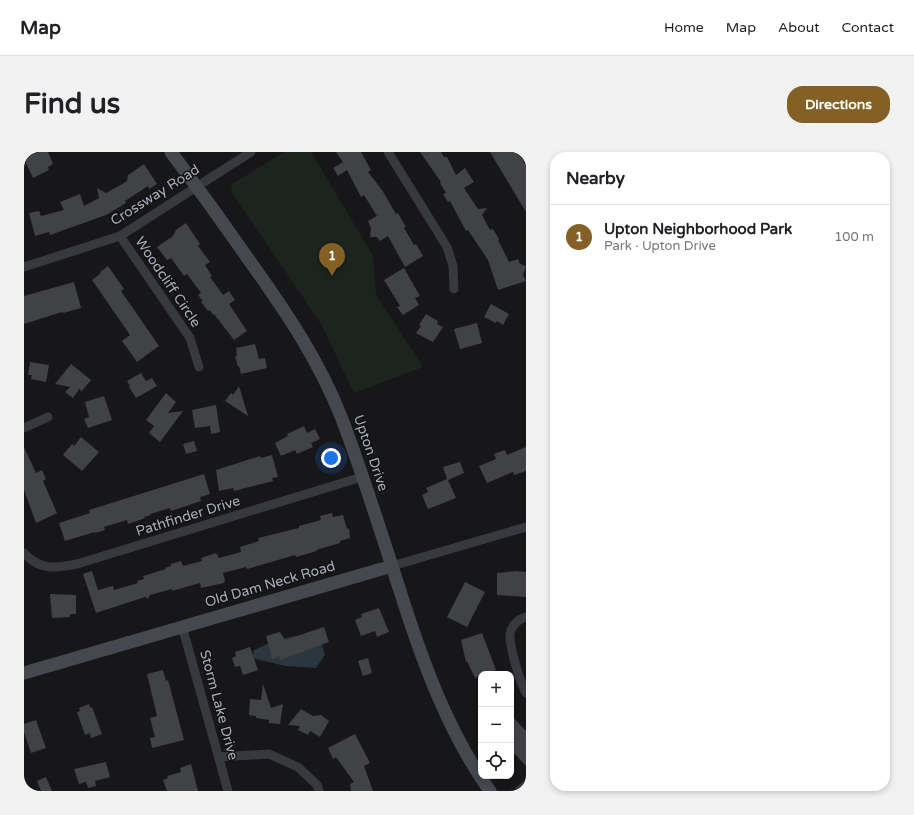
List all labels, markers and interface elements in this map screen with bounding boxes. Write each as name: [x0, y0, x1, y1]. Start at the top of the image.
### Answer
text: Map: [20, 17, 61, 39]
text: Home: [664, 19, 704, 36]
text: Map: [726, 19, 756, 36]
text: About: [778, 19, 820, 36]
text: Contact: [842, 19, 894, 36]
button: Directions: [787, 86, 890, 123]
text: Find us: [24, 87, 120, 121]
street label: Crossway Road: [107, 161, 203, 229]
text: Nearby: [566, 168, 625, 189]
text: Upton Neighborhood Park: [604, 220, 792, 238]
text: 1: [575, 229, 583, 245]
text: 100 m: [834, 229, 874, 245]
street label: Woodcliff Circle: [131, 233, 205, 331]
text: Park · Upton Drive: [604, 238, 716, 254]
pin: 1: [319, 243, 345, 276]
street label: Upton Drive: [350, 413, 392, 493]
your location: [321, 448, 341, 468]
street label: Pathfinder Drive: [134, 492, 242, 540]
street label: Old Dam Neck Road: [203, 557, 337, 611]
street label: Storm Lake Drive: [196, 648, 242, 762]
map controls: [478, 671, 514, 779]
button: +: [478, 671, 514, 707]
button: −: [478, 707, 514, 743]
button: locate: [478, 743, 514, 779]

